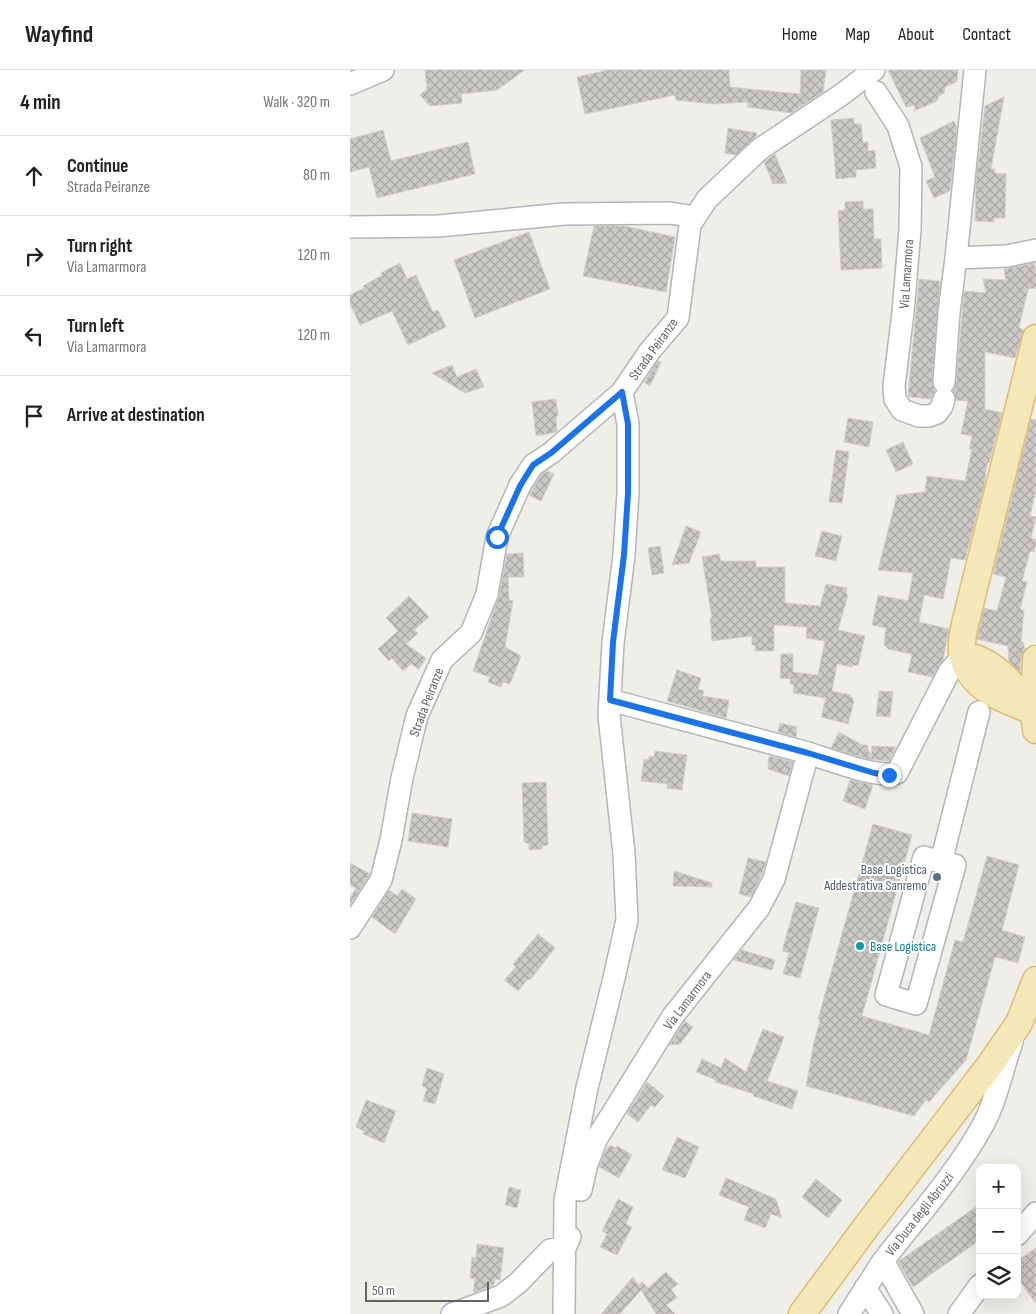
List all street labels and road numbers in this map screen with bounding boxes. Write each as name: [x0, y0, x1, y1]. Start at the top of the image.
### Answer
street label: Via Lamarmora: [896, 239, 917, 309]
street label: Strada Peiranze: [625, 315, 682, 384]
street label: Strada Peiranze: [406, 665, 447, 739]
street label: Via Lamarmora: [660, 967, 715, 1033]
street label: Via Duca degli Abruzzi: [881, 1169, 957, 1260]

